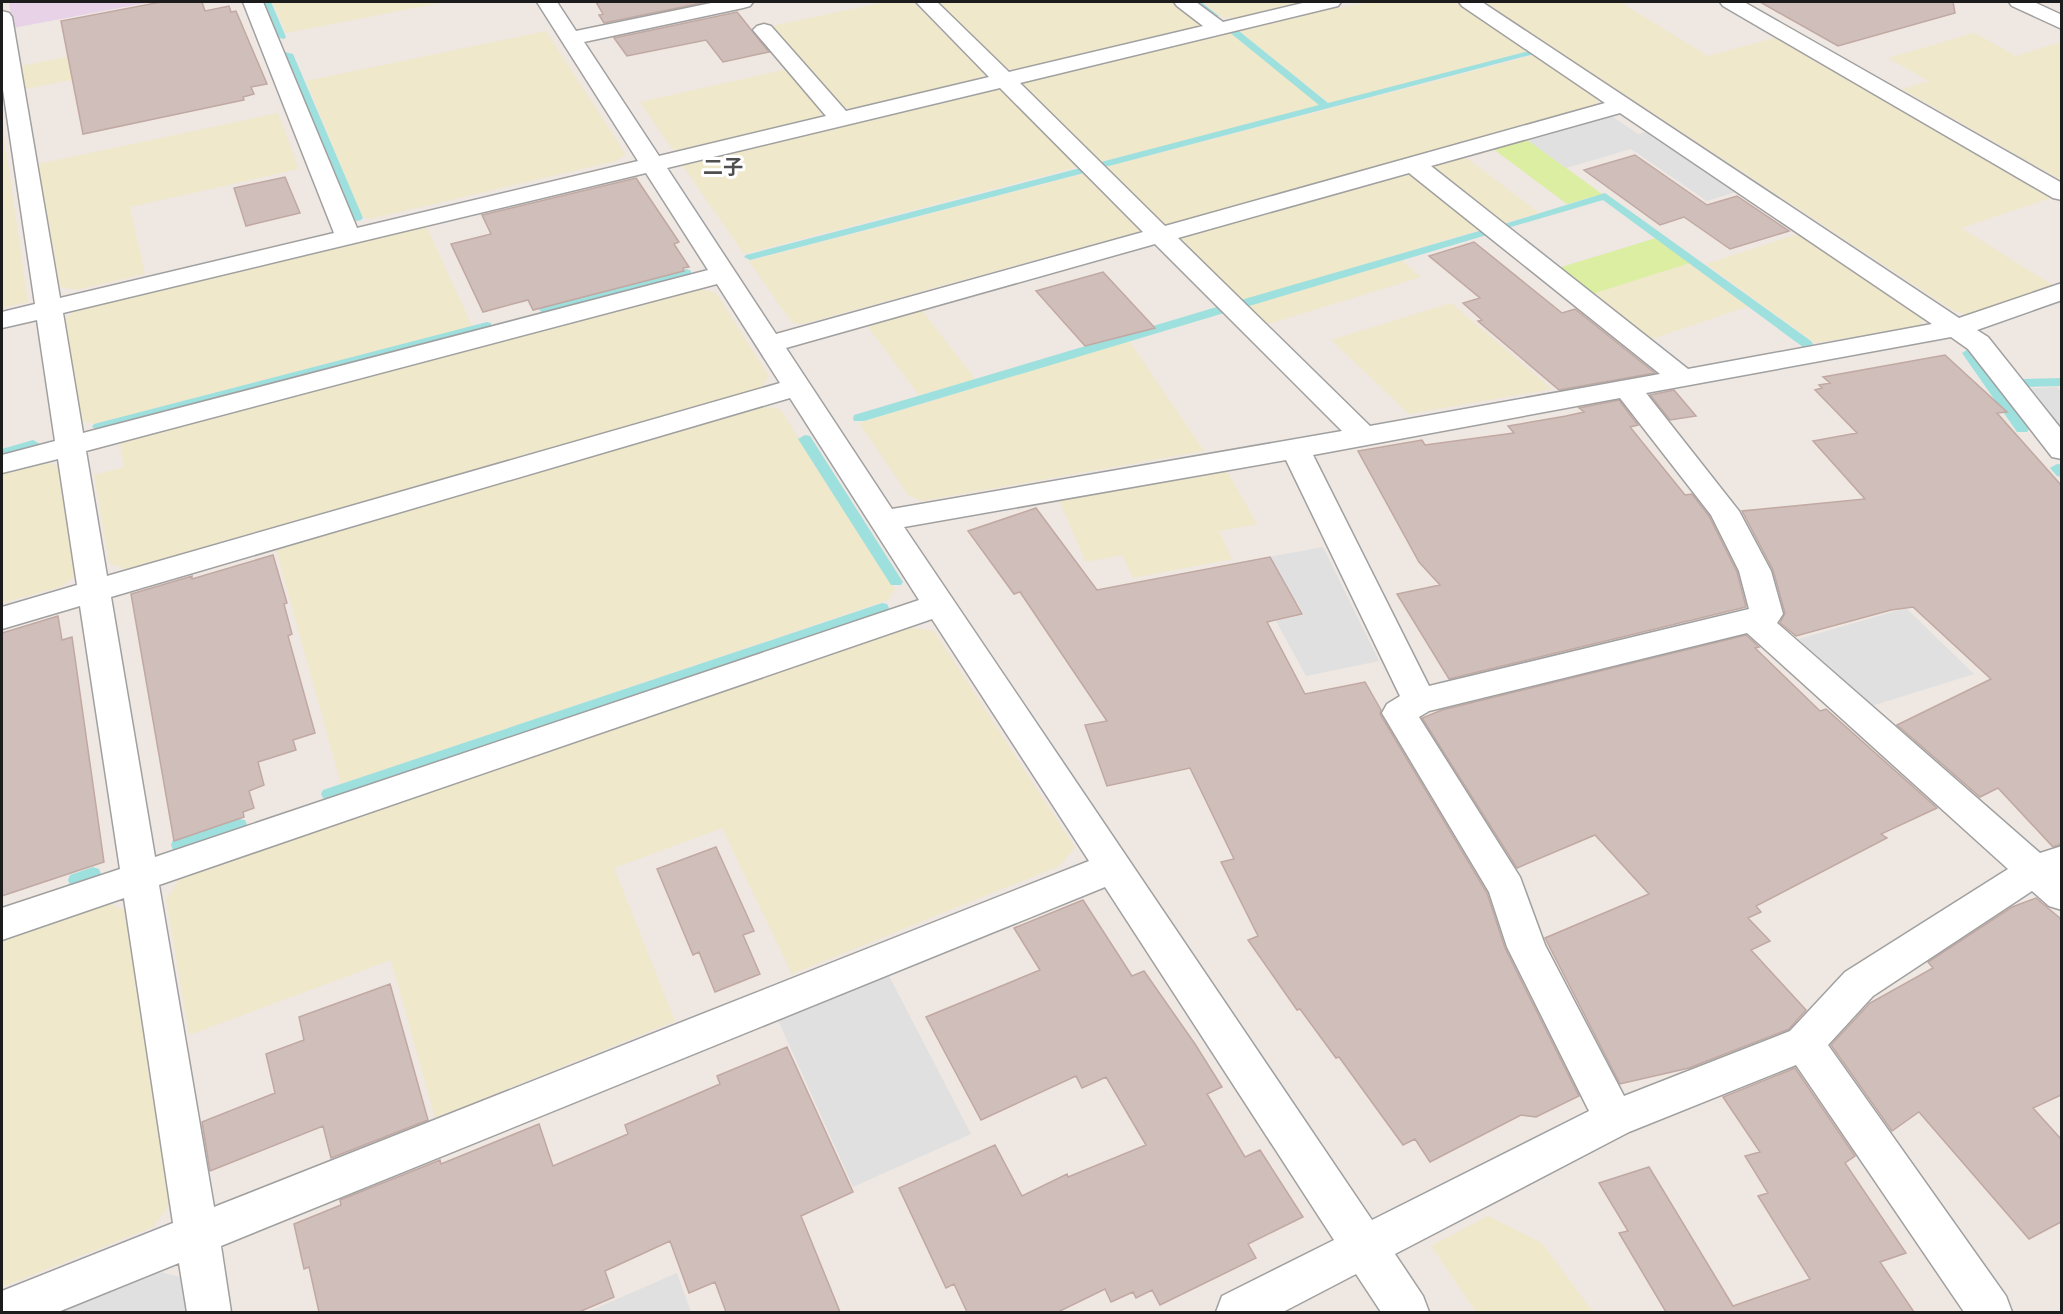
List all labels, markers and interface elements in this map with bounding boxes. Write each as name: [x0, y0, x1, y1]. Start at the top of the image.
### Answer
district label: 二子: [703, 153, 743, 180]

